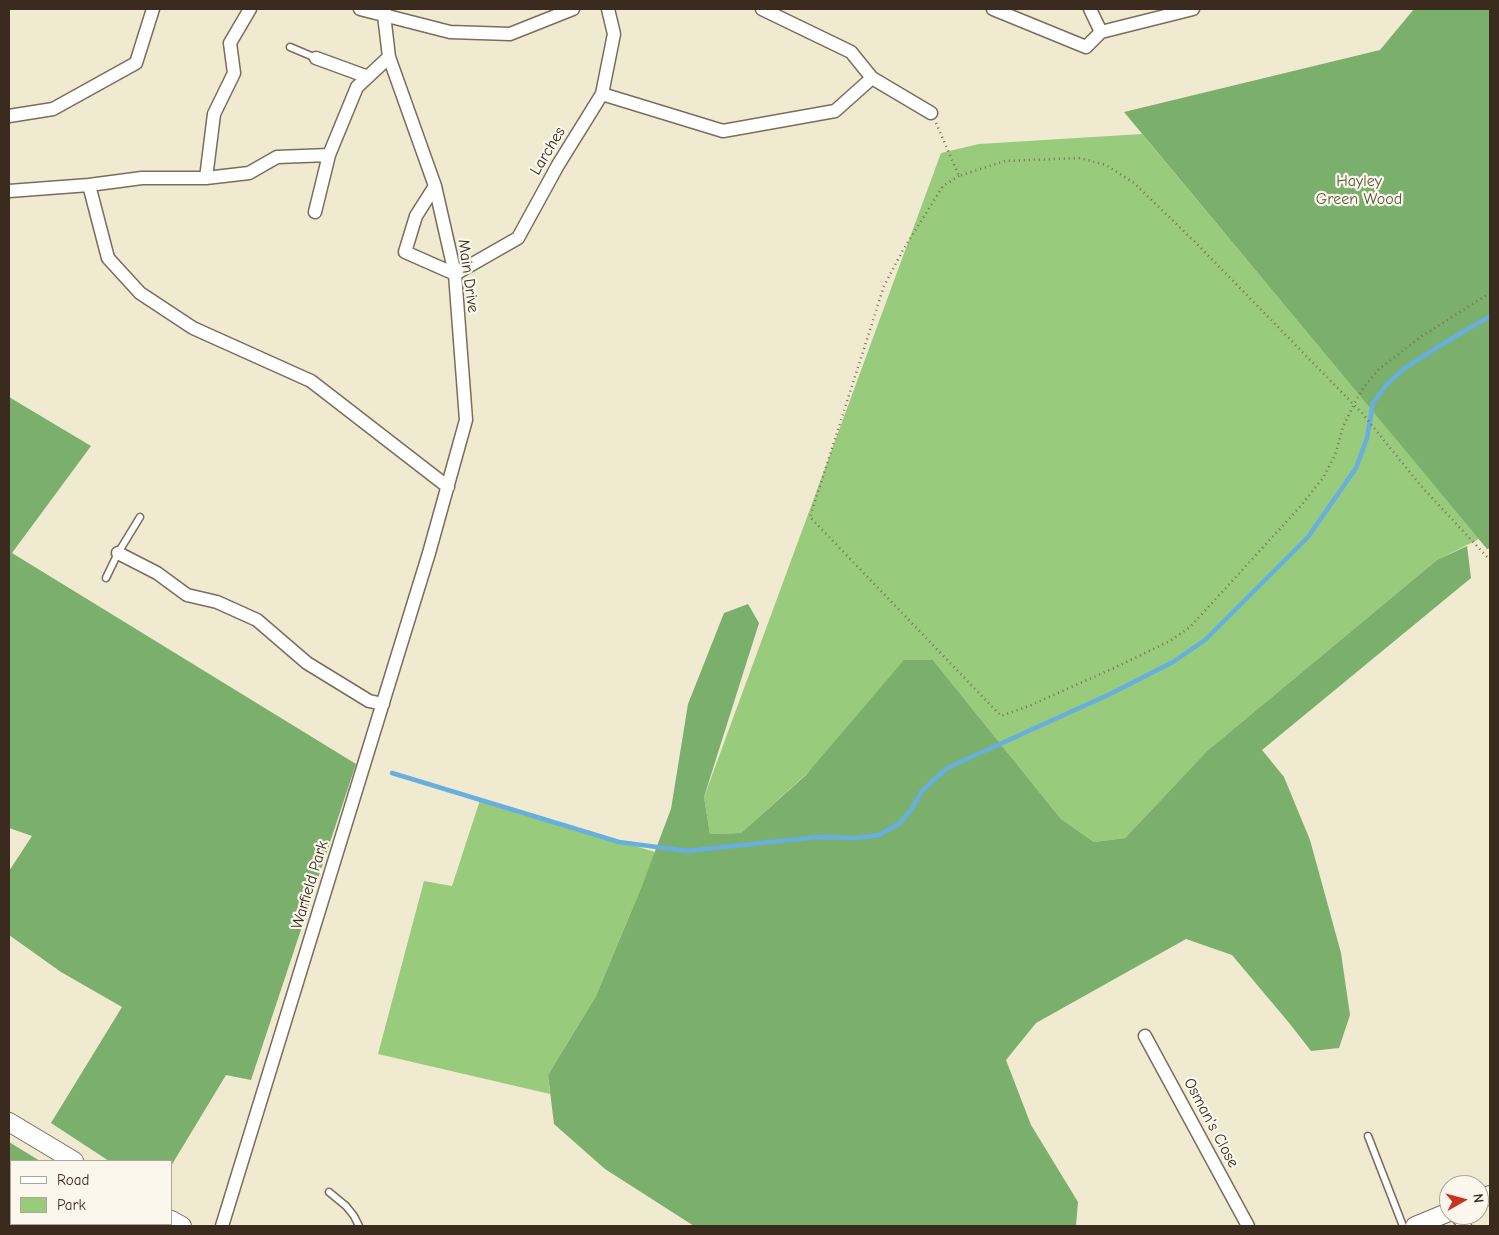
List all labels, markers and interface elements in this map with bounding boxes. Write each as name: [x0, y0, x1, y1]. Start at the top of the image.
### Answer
street label: Larches: [526, 123, 570, 179]
park label: Hayley Green Wood: [1316, 171, 1402, 209]
street label: Main Drive: [453, 238, 483, 314]
street label: Warfield Park: [287, 838, 333, 932]
street label: Osman's Close: [1179, 1075, 1243, 1171]
legend: [10, 1160, 172, 1225]
text: Road: [57, 1171, 89, 1189]
north arrow: [1439, 1175, 1489, 1225]
text: N: [1469, 1193, 1487, 1204]
text: Park: [57, 1196, 86, 1214]

